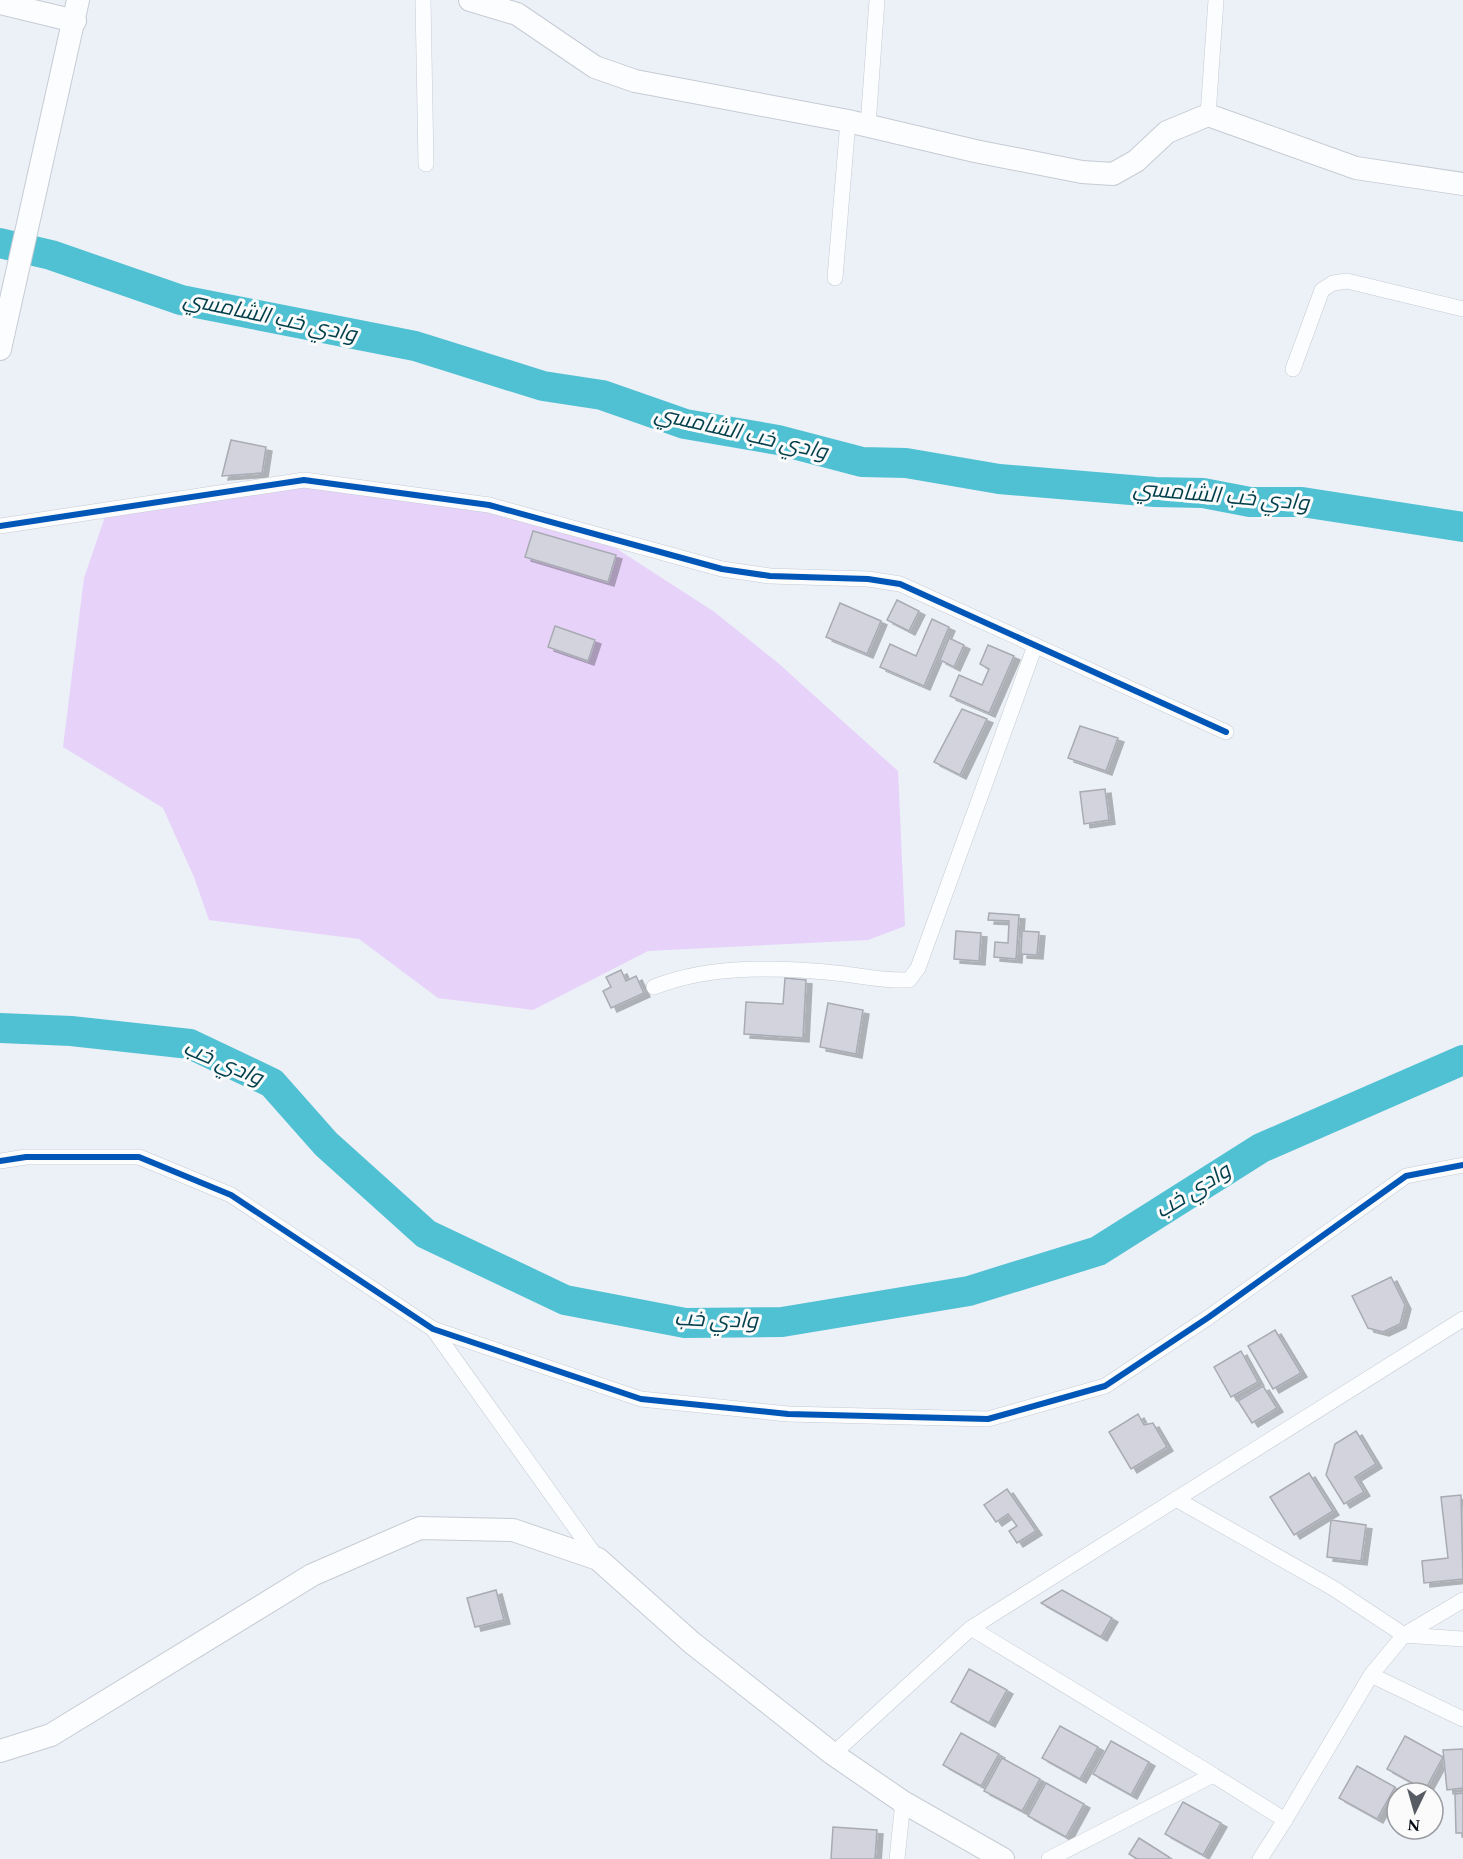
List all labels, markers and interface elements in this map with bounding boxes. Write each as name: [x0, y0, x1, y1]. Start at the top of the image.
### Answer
water label: وادي خب الشامسي: [180, 282, 362, 352]
water label: وادي خب الشامسي: [651, 397, 833, 469]
water label: وادي خب الشامسي: [1132, 472, 1312, 520]
water label: وادي خب: [178, 1031, 270, 1095]
water label: وادي خب: [1149, 1154, 1239, 1227]
water label: وادي خب: [674, 1302, 760, 1338]
north arrow: [1385, 1781, 1445, 1841]
text: N: [1406, 1812, 1421, 1837]

